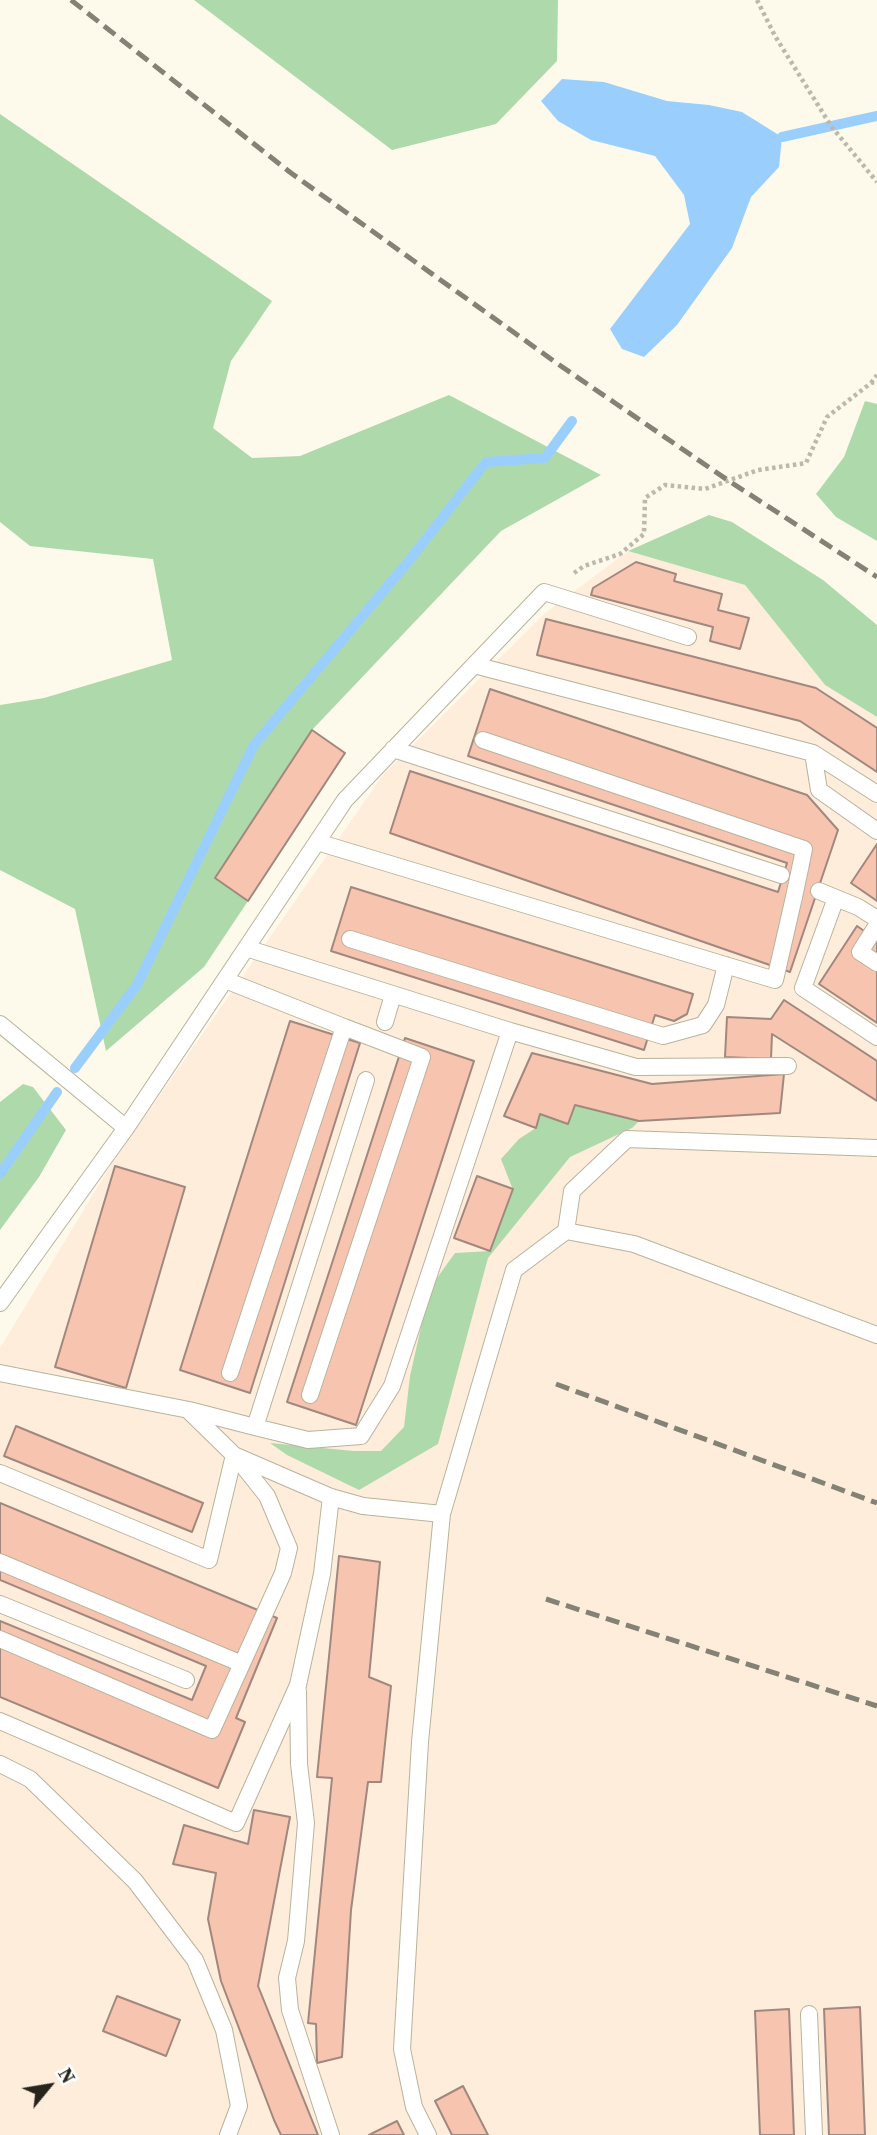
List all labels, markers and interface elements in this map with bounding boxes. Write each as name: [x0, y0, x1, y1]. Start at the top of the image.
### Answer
north arrow: [14, 2051, 84, 2121]
text: N: [52, 2063, 82, 2088]

